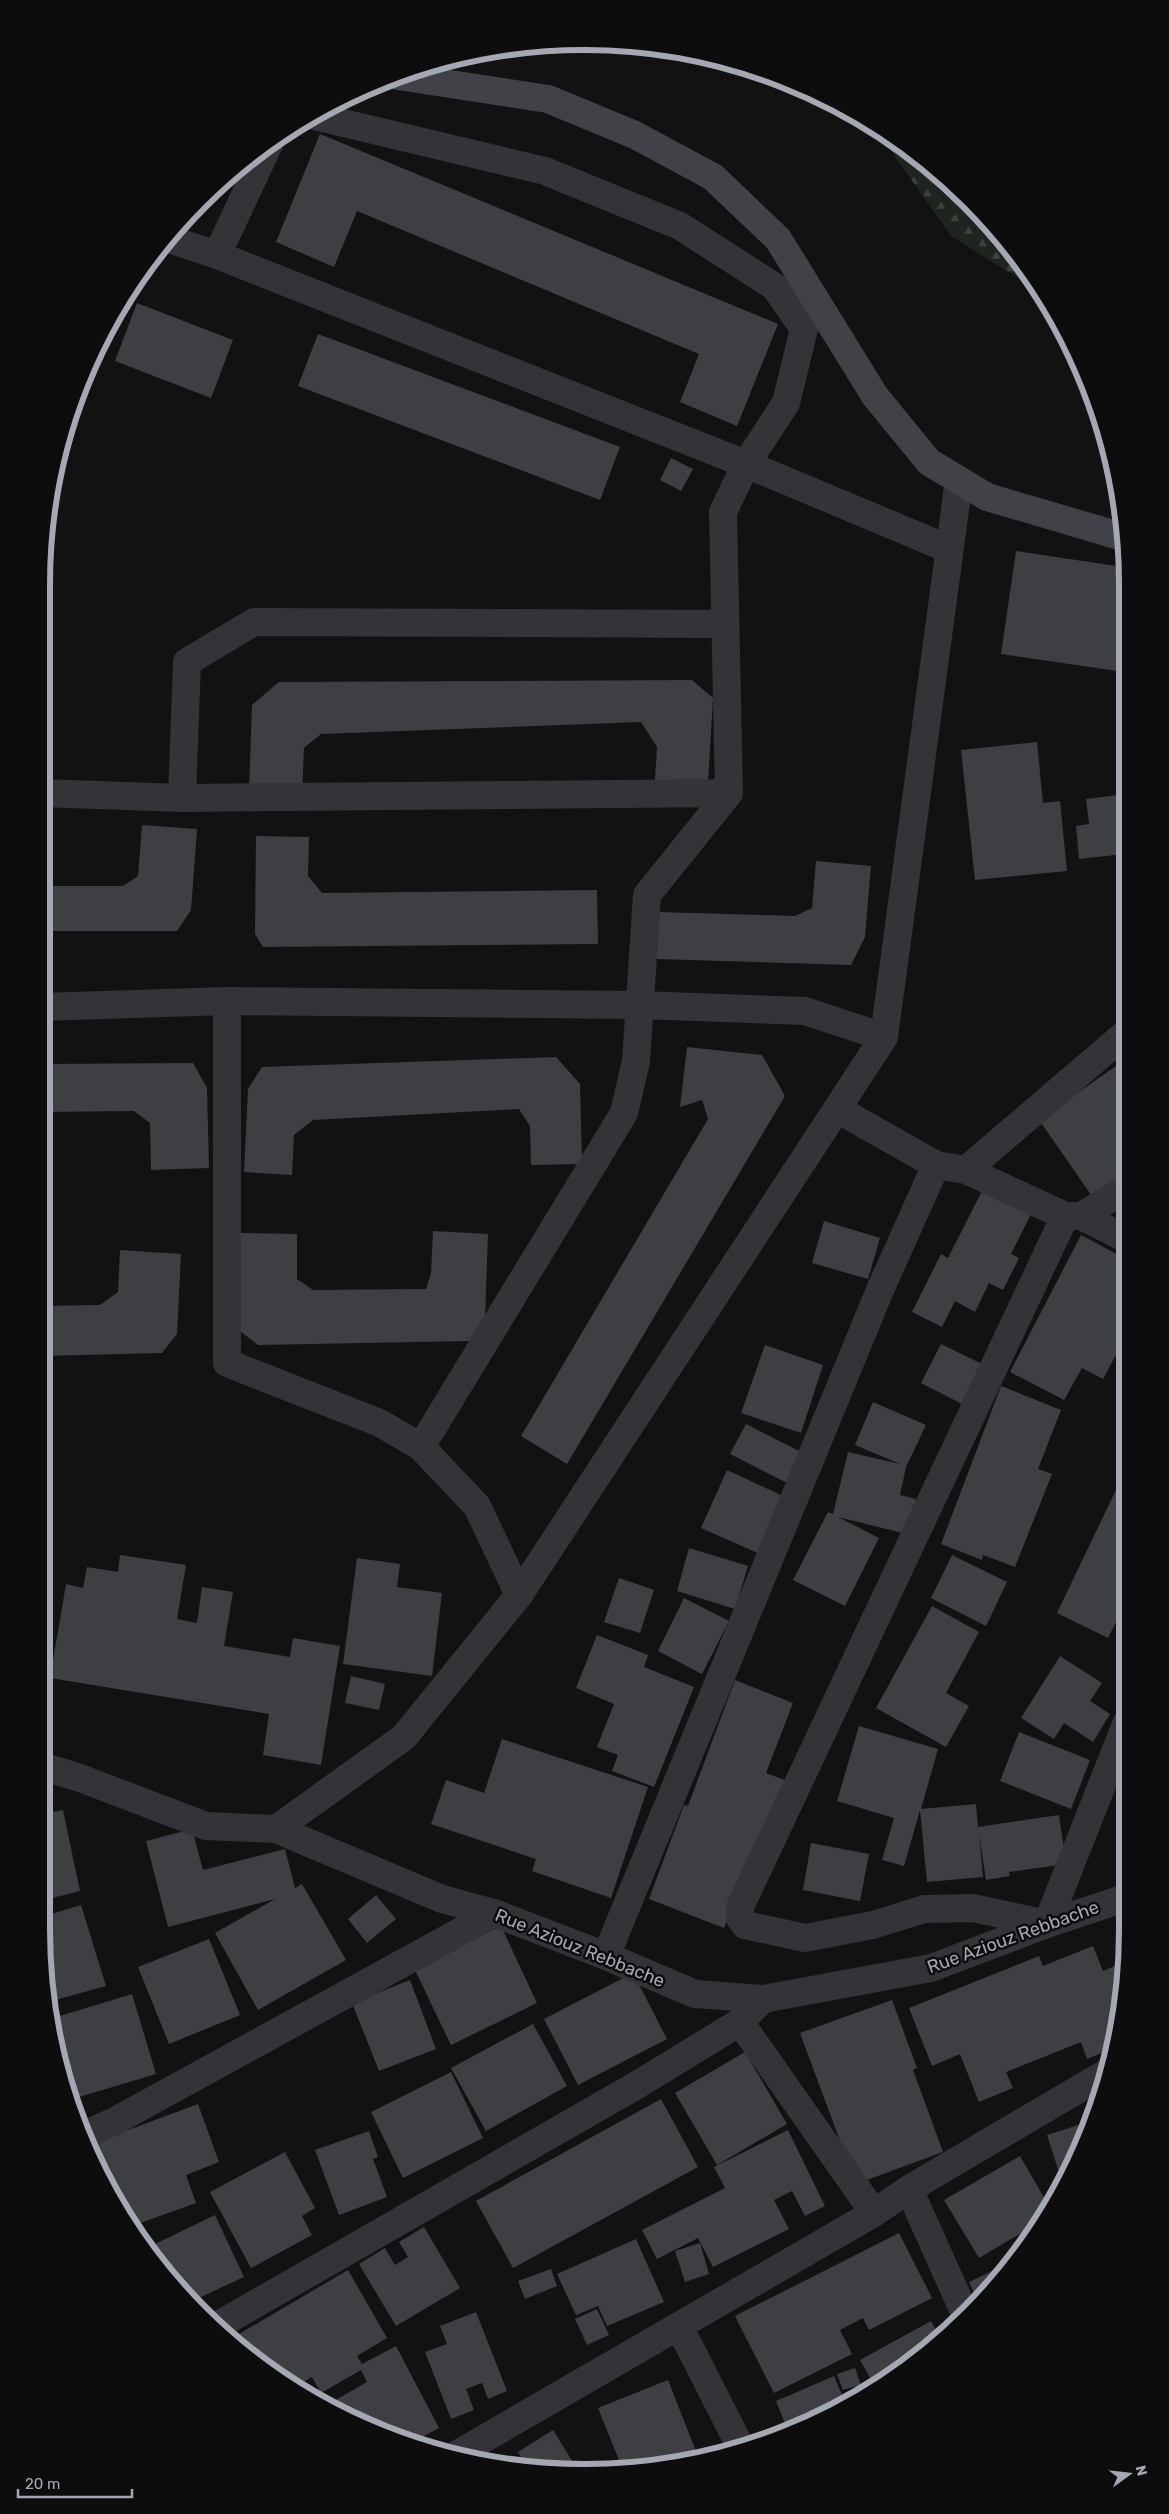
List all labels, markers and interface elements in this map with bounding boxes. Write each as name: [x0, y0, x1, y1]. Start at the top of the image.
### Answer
street label: Rue Aziouz Rebbache: [924, 1896, 1102, 1978]
street label: Rue Aziouz Rebbache: [492, 1904, 668, 1992]
north arrow: [1104, 2449, 1154, 2499]
text: N: [1132, 2464, 1151, 2478]
scale bar: [18, 2466, 131, 2498]
text: 20 m: [25, 2475, 60, 2493]

